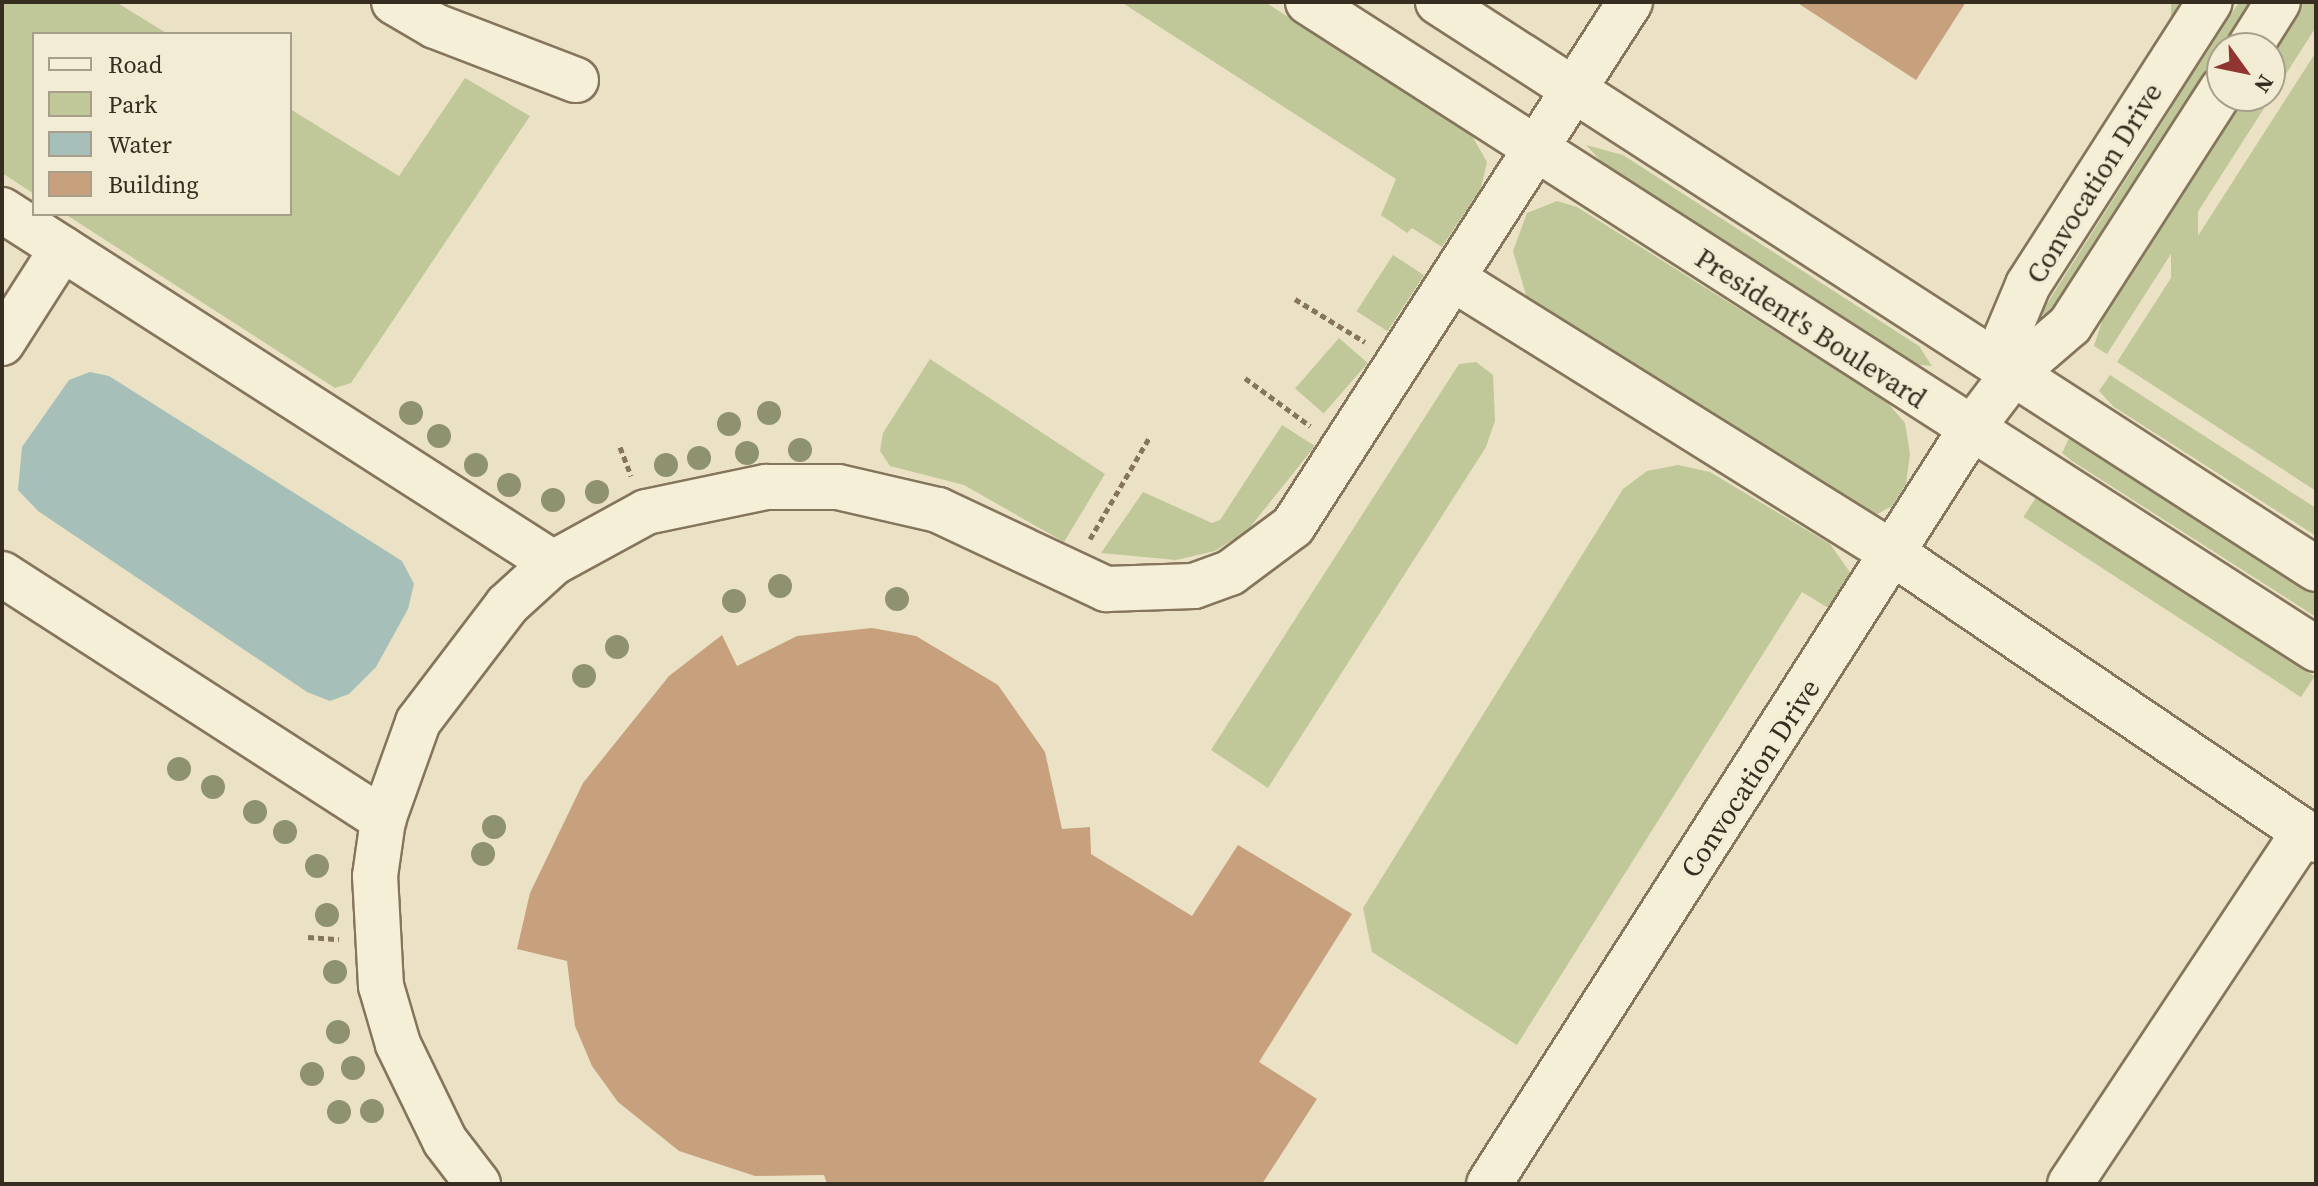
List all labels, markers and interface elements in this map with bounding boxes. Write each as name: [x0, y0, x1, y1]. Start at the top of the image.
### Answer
legend: [32, 32, 292, 216]
north arrow: [2206, 32, 2286, 112]
text: Road: [108, 48, 162, 81]
text: N: [2248, 69, 2281, 99]
street label: Convocation Drive: [2019, 77, 2169, 289]
text: Park: [108, 88, 157, 121]
text: Water: [108, 128, 172, 161]
text: Building: [108, 168, 199, 201]
street label: President's Boulevard: [1689, 241, 1933, 415]
street label: Convocation Drive: [1673, 672, 1827, 884]

